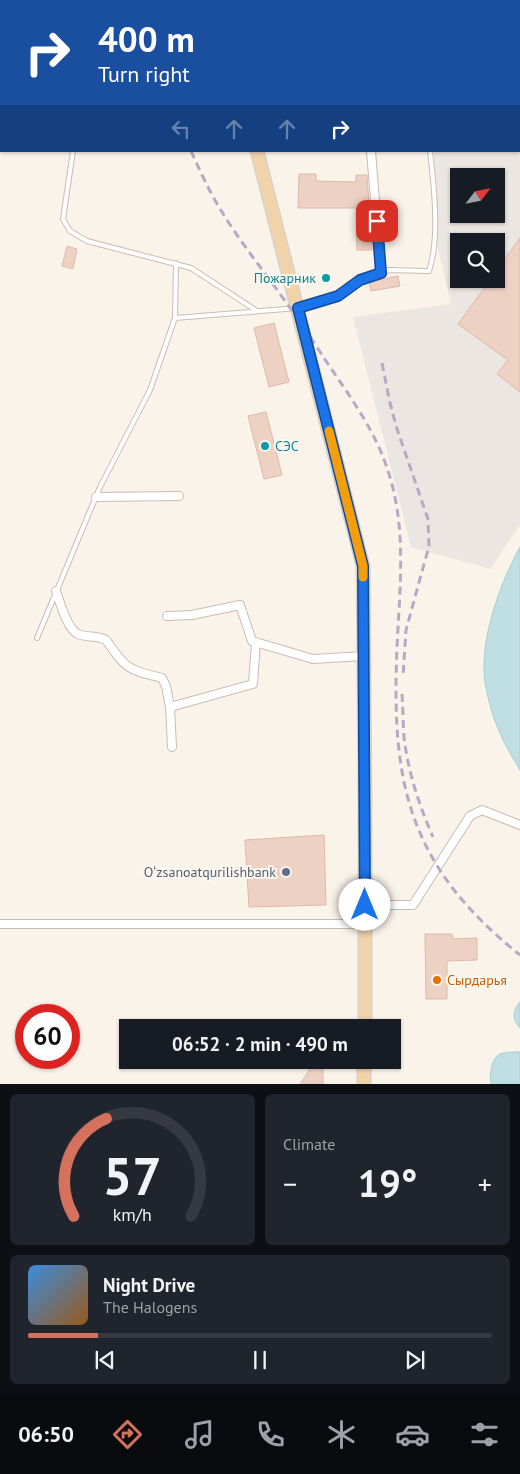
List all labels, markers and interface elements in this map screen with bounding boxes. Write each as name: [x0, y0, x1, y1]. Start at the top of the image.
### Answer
text: 400 m: [98, 16, 195, 62]
icon: right: [15, 20, 80, 85]
text: Turn right: [98, 60, 190, 88]
icon: left: [167, 115, 195, 143]
icon: ahead: [220, 115, 248, 143]
icon: ahead: [273, 115, 301, 143]
icon: right: [326, 115, 354, 143]
north arrow: [450, 168, 505, 222]
map controls: [450, 168, 505, 288]
pin: [356, 200, 398, 242]
icon: arrive: [363, 207, 391, 235]
button: search: [450, 233, 505, 288]
place label: Пожарник: [254, 269, 316, 287]
marker: Пожарник: [320, 272, 332, 284]
place label: СЭС: [275, 437, 299, 455]
marker: СЭС: [259, 440, 271, 452]
place label: Oʻzsanoatqurilishbank: [144, 863, 276, 881]
marker: Oʻzsanoatqurilishbank: [280, 866, 292, 878]
position arrow: [338, 878, 390, 930]
place label: Сырдарья: [447, 971, 507, 989]
marker: Сырдарья: [431, 974, 443, 986]
speed limit sign: 60: [15, 1004, 80, 1069]
text: 06:52 · 2 min · 490 m: [172, 1032, 348, 1056]
text: Climate: [283, 1134, 335, 1154]
text: 57: [103, 1142, 162, 1209]
text: 19°: [358, 1158, 417, 1207]
text: −: [283, 1165, 297, 1202]
text: +: [478, 1165, 492, 1202]
text: km/h: [113, 1203, 152, 1226]
text: Night Drive: [103, 1273, 195, 1297]
text: The Halogens: [103, 1297, 197, 1317]
icon: previous: [91, 1346, 119, 1374]
icon: pause: [246, 1346, 274, 1374]
icon: next: [401, 1346, 429, 1374]
icon: directions: [110, 1417, 145, 1452]
icon: music: [182, 1417, 217, 1452]
icon: phone: [253, 1417, 288, 1452]
icon: climate: [324, 1417, 359, 1452]
icon: car: [395, 1417, 430, 1452]
icon: filters: [467, 1417, 502, 1452]
text: 06:50: [18, 1420, 74, 1448]

